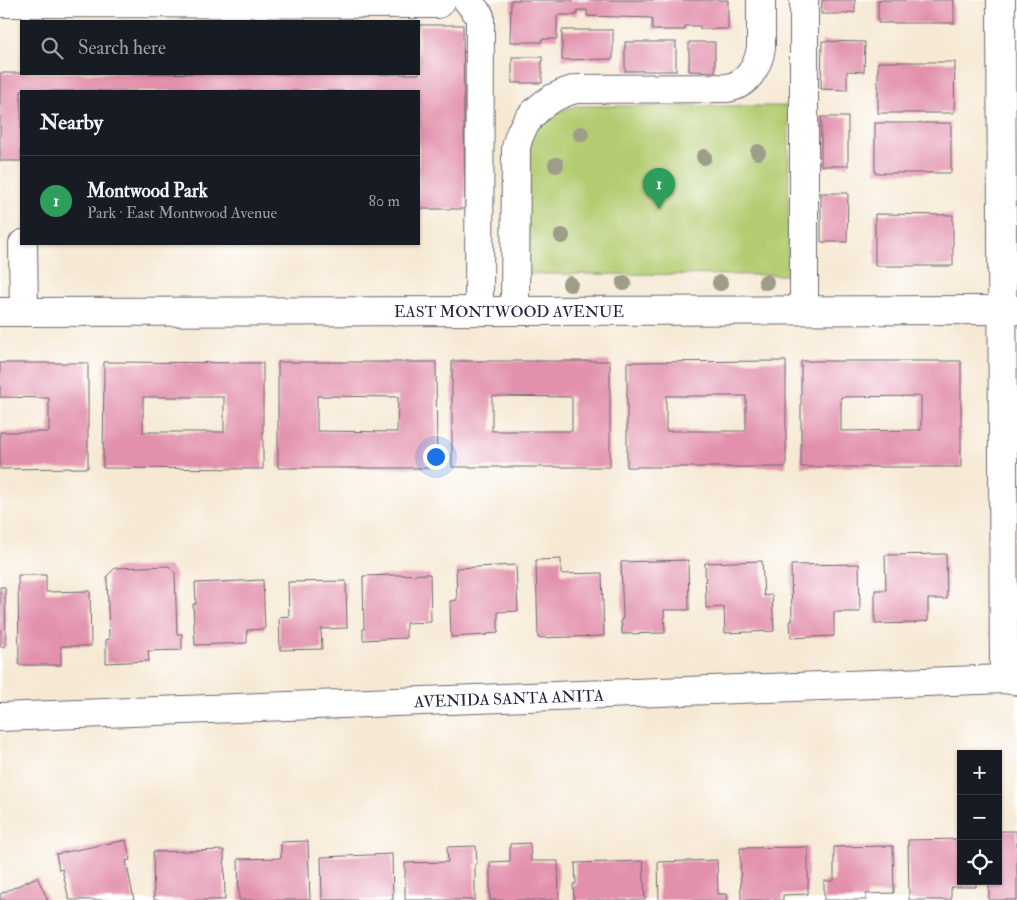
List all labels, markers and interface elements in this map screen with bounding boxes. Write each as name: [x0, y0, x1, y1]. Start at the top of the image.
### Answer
search box: [20, 20, 420, 75]
icon: search: [38, 34, 66, 62]
text: Search here: [78, 36, 166, 60]
text: Nearby: [40, 109, 103, 136]
pin: 1: [643, 168, 675, 209]
text: Montwood Park: [87, 179, 208, 203]
text: 1: [53, 191, 59, 211]
text: 80 m: [369, 191, 400, 211]
text: Park · East Montwood Avenue: [87, 203, 277, 223]
street label: EAST MONTWOOD AVENUE: [394, 302, 624, 322]
your location: [423, 444, 449, 470]
street label: AVENIDA SANTA ANITA: [413, 686, 604, 712]
map controls: [957, 750, 1002, 885]
button: +: [957, 750, 1002, 795]
button: −: [957, 795, 1002, 840]
button: locate: [957, 840, 1002, 885]

